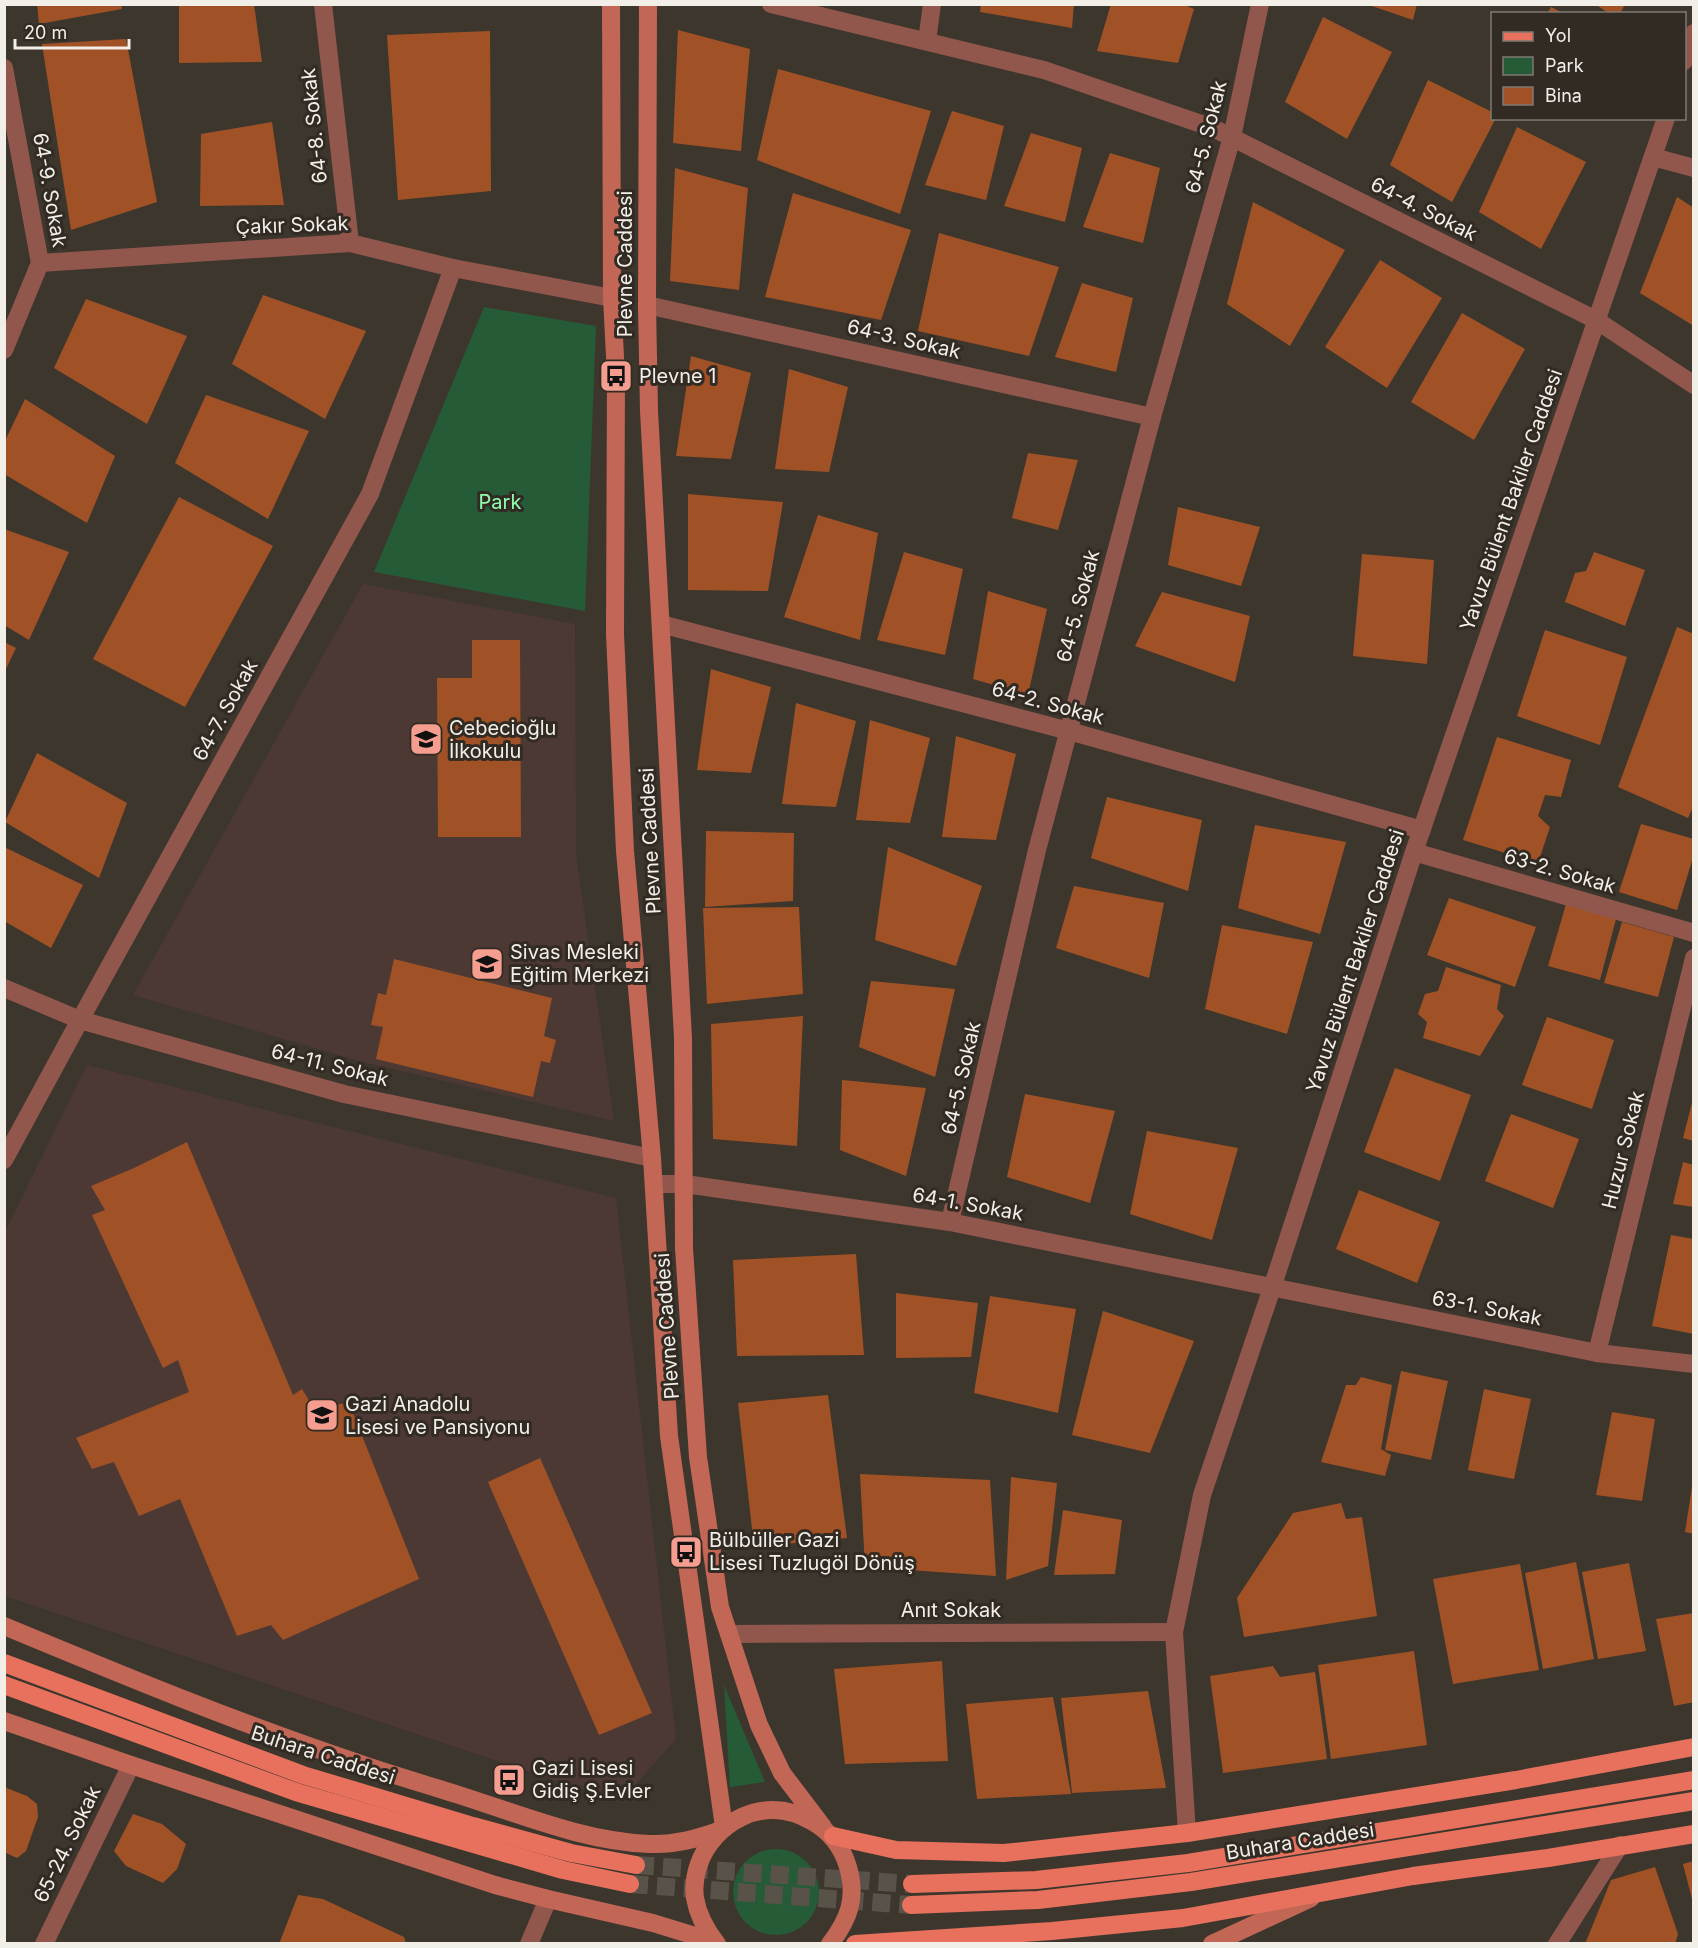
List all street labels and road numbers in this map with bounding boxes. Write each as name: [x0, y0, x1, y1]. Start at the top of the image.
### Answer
street label: 64-8. Sokak: [296, 67, 332, 185]
street label: 64-5. Sokak: [1180, 78, 1232, 196]
street label: 64-9. Sokak: [28, 131, 72, 249]
street label: 64-4. Sokak: [1367, 172, 1481, 246]
street label: Plevne Caddesi: [613, 191, 637, 337]
street label: Çakır Sokak: [235, 211, 349, 239]
street label: 64-3. Sokak: [845, 314, 963, 364]
street label: Yavuz Bülent Bakiler Caddesi: [1455, 366, 1567, 634]
street label: 64-5. Sokak: [1051, 547, 1105, 665]
street label: 64-7. Sokak: [187, 655, 263, 765]
street label: 64-2. Sokak: [989, 676, 1107, 730]
street label: Plevne Caddesi: [634, 767, 666, 915]
street label: Yavuz Bülent Bakiler Caddesi: [1301, 826, 1409, 1096]
street label: 63-2. Sokak: [1501, 844, 1619, 898]
street label: 64-5. Sokak: [936, 1019, 986, 1137]
street label: 64-11. Sokak: [269, 1039, 391, 1091]
street label: Huzur Sokak: [1597, 1089, 1649, 1211]
street label: 64-1. Sokak: [911, 1182, 1025, 1226]
street label: Plevne Caddesi: [650, 1252, 684, 1400]
street label: 63-1. Sokak: [1430, 1286, 1544, 1330]
street label: Anıt Sokak: [901, 1598, 1001, 1622]
street label: Buhara Caddesi: [248, 1720, 398, 1790]
street label: 65-24. Sokak: [28, 1782, 106, 1906]
street label: Buhara Caddesi: [1224, 1817, 1376, 1865]

